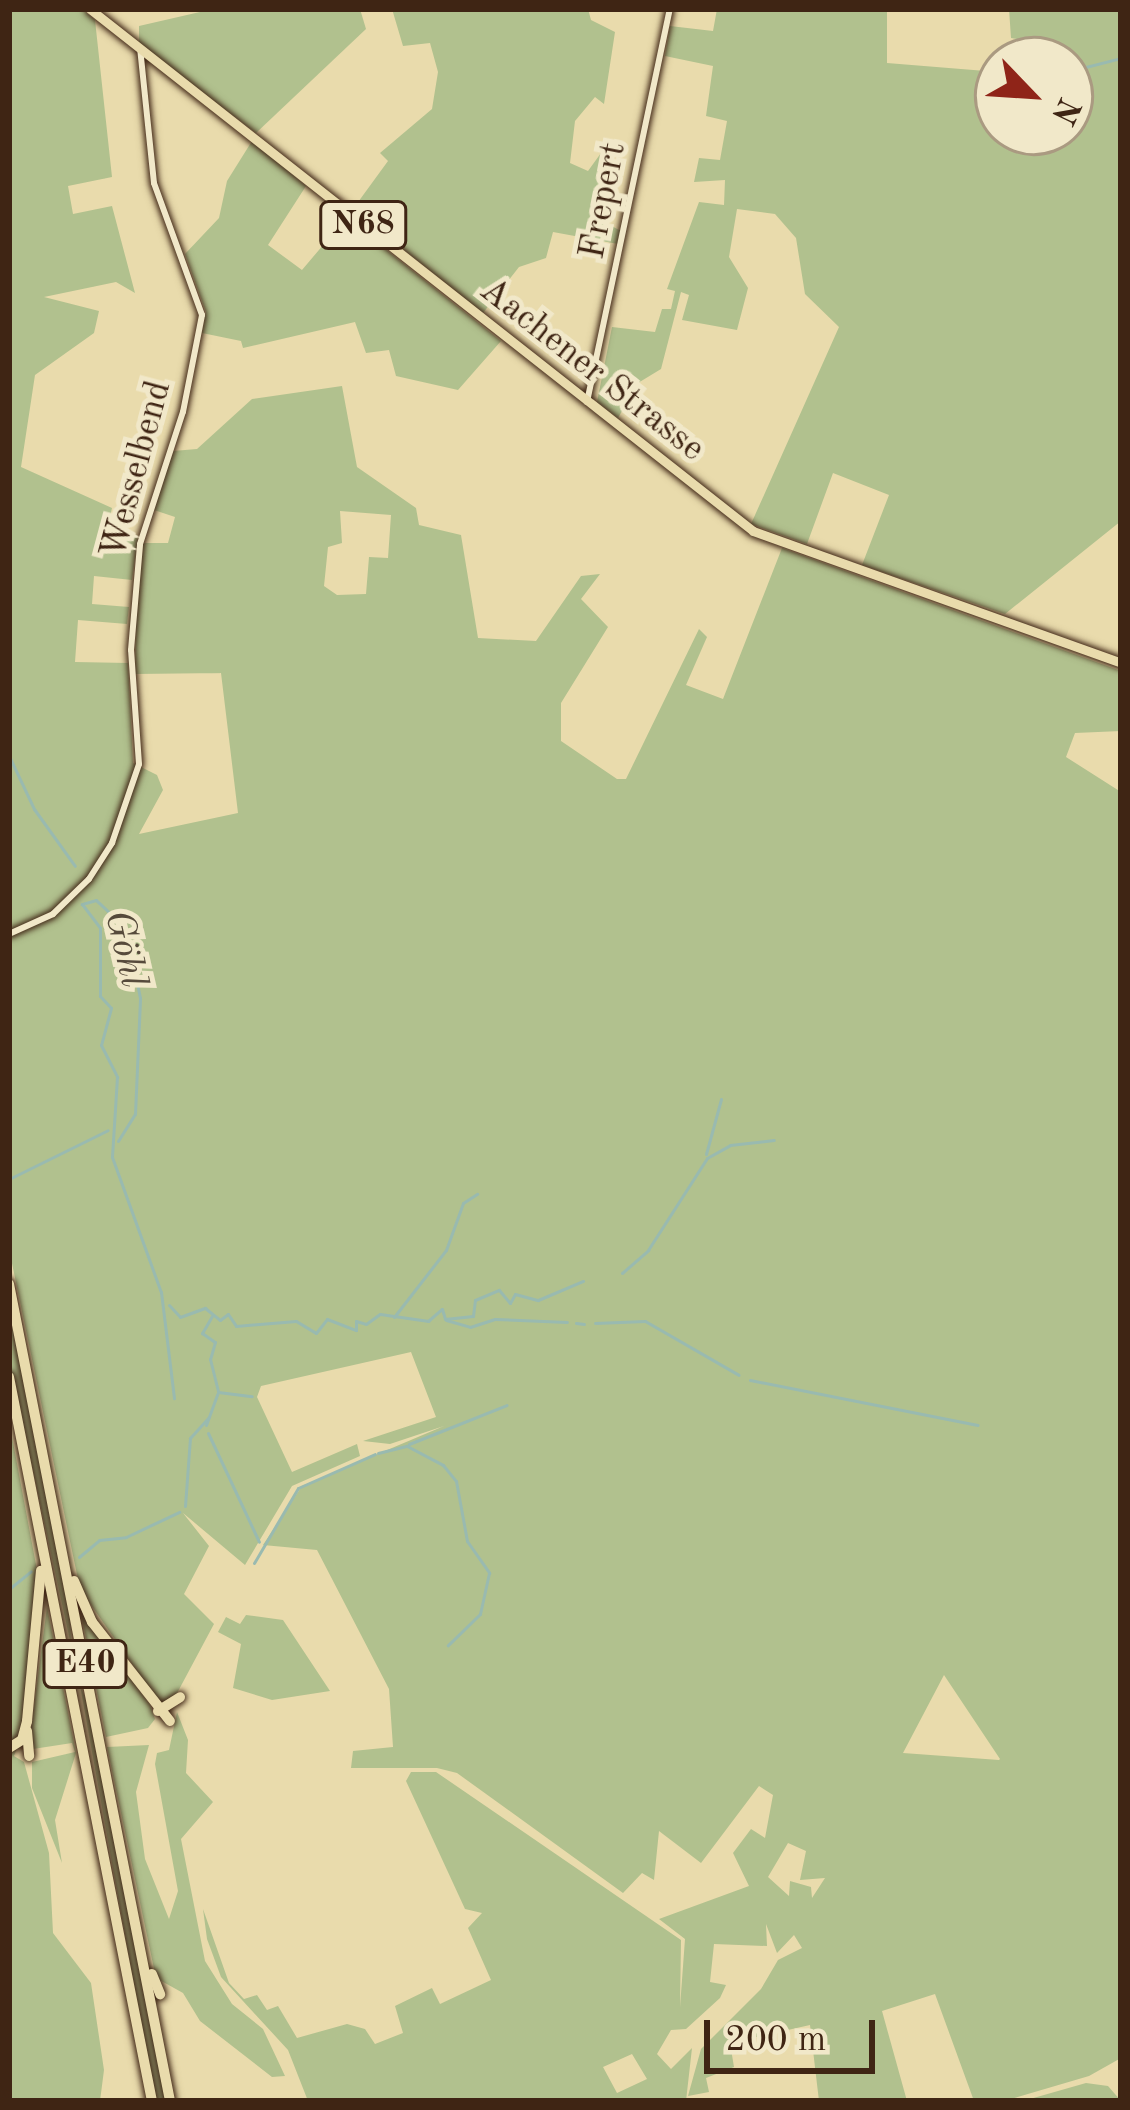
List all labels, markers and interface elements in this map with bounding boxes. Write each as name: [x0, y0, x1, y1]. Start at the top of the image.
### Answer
north arrow: [974, 36, 1094, 156]
text: N: [1044, 92, 1085, 129]
street label: Frepert: [573, 139, 637, 263]
road number: N68: [318, 198, 408, 252]
street label: Aachener Strasse: [470, 270, 712, 472]
street label: Wesselbend: [94, 376, 182, 564]
water label: Göhl: [92, 906, 156, 992]
road number: E40: [40, 1637, 130, 1691]
scale bar: [710, 1996, 881, 2070]
text: 200 m: [725, 2023, 826, 2059]

